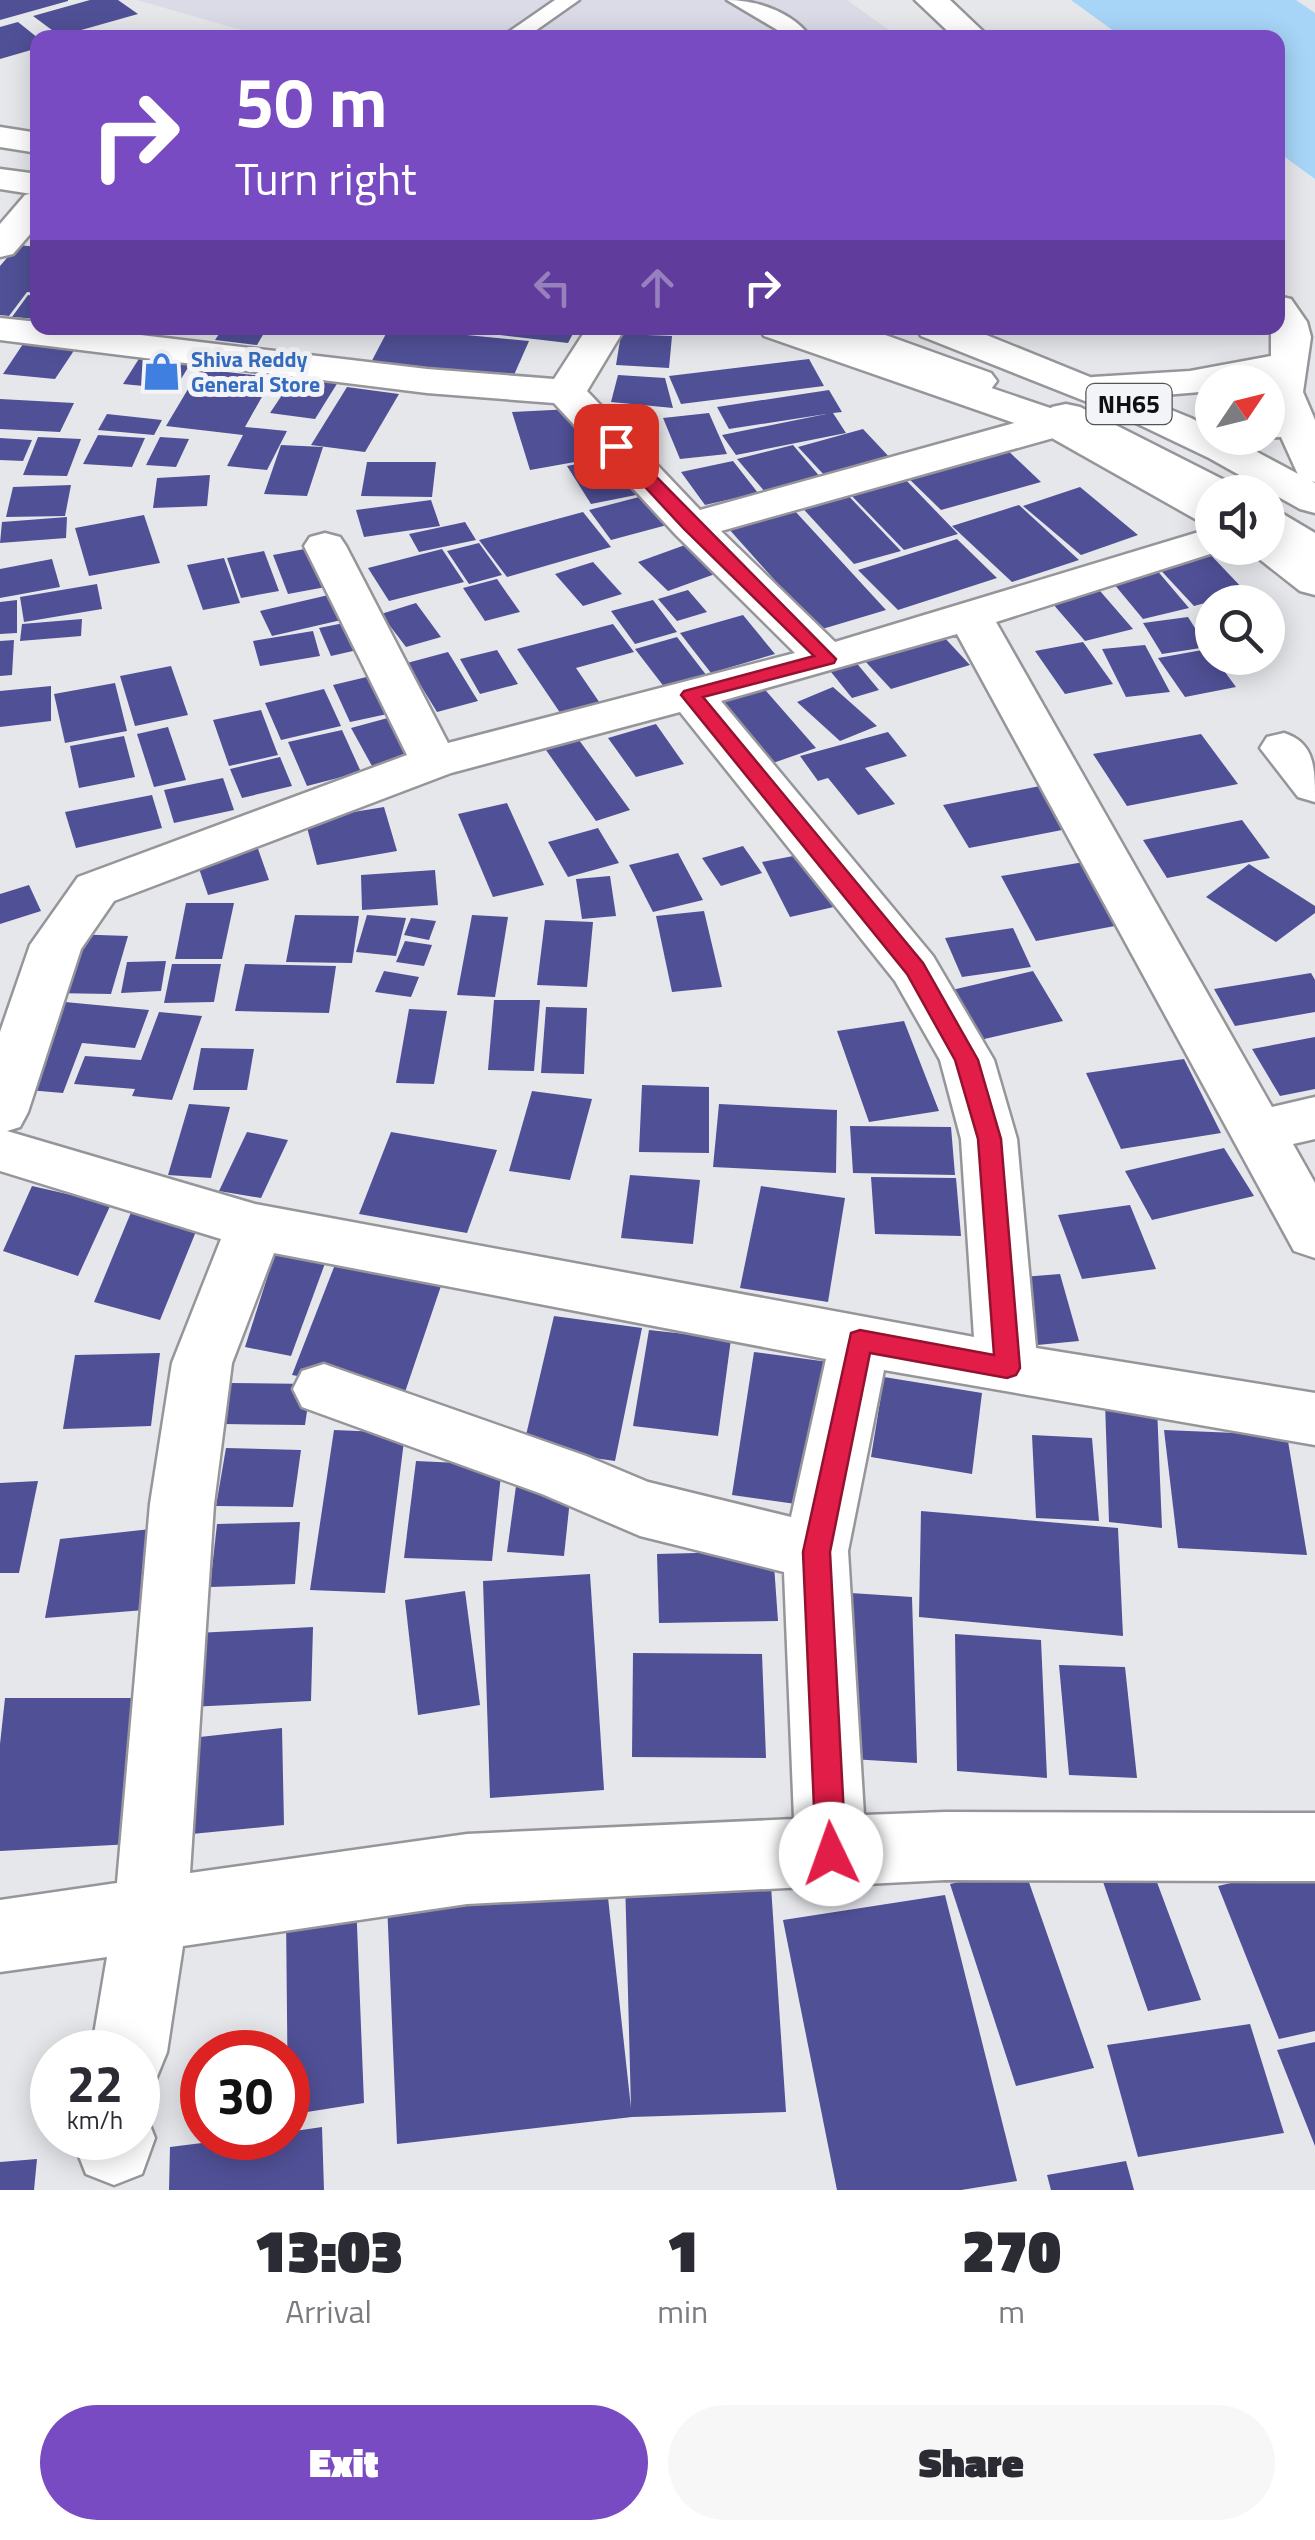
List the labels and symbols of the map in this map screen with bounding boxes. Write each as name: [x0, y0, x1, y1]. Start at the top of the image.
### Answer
place label: Shiva Reddy General Store: [191, 342, 320, 401]
shop icon: Shiva Reddy General Store: [140, 351, 182, 393]
north arrow: [1195, 365, 1285, 455]
road number: NH65: [1086, 384, 1172, 424]
pin: [574, 404, 659, 489]
position arrow: [779, 1802, 883, 1906]
speed limit sign: 30: [180, 2030, 310, 2160]

